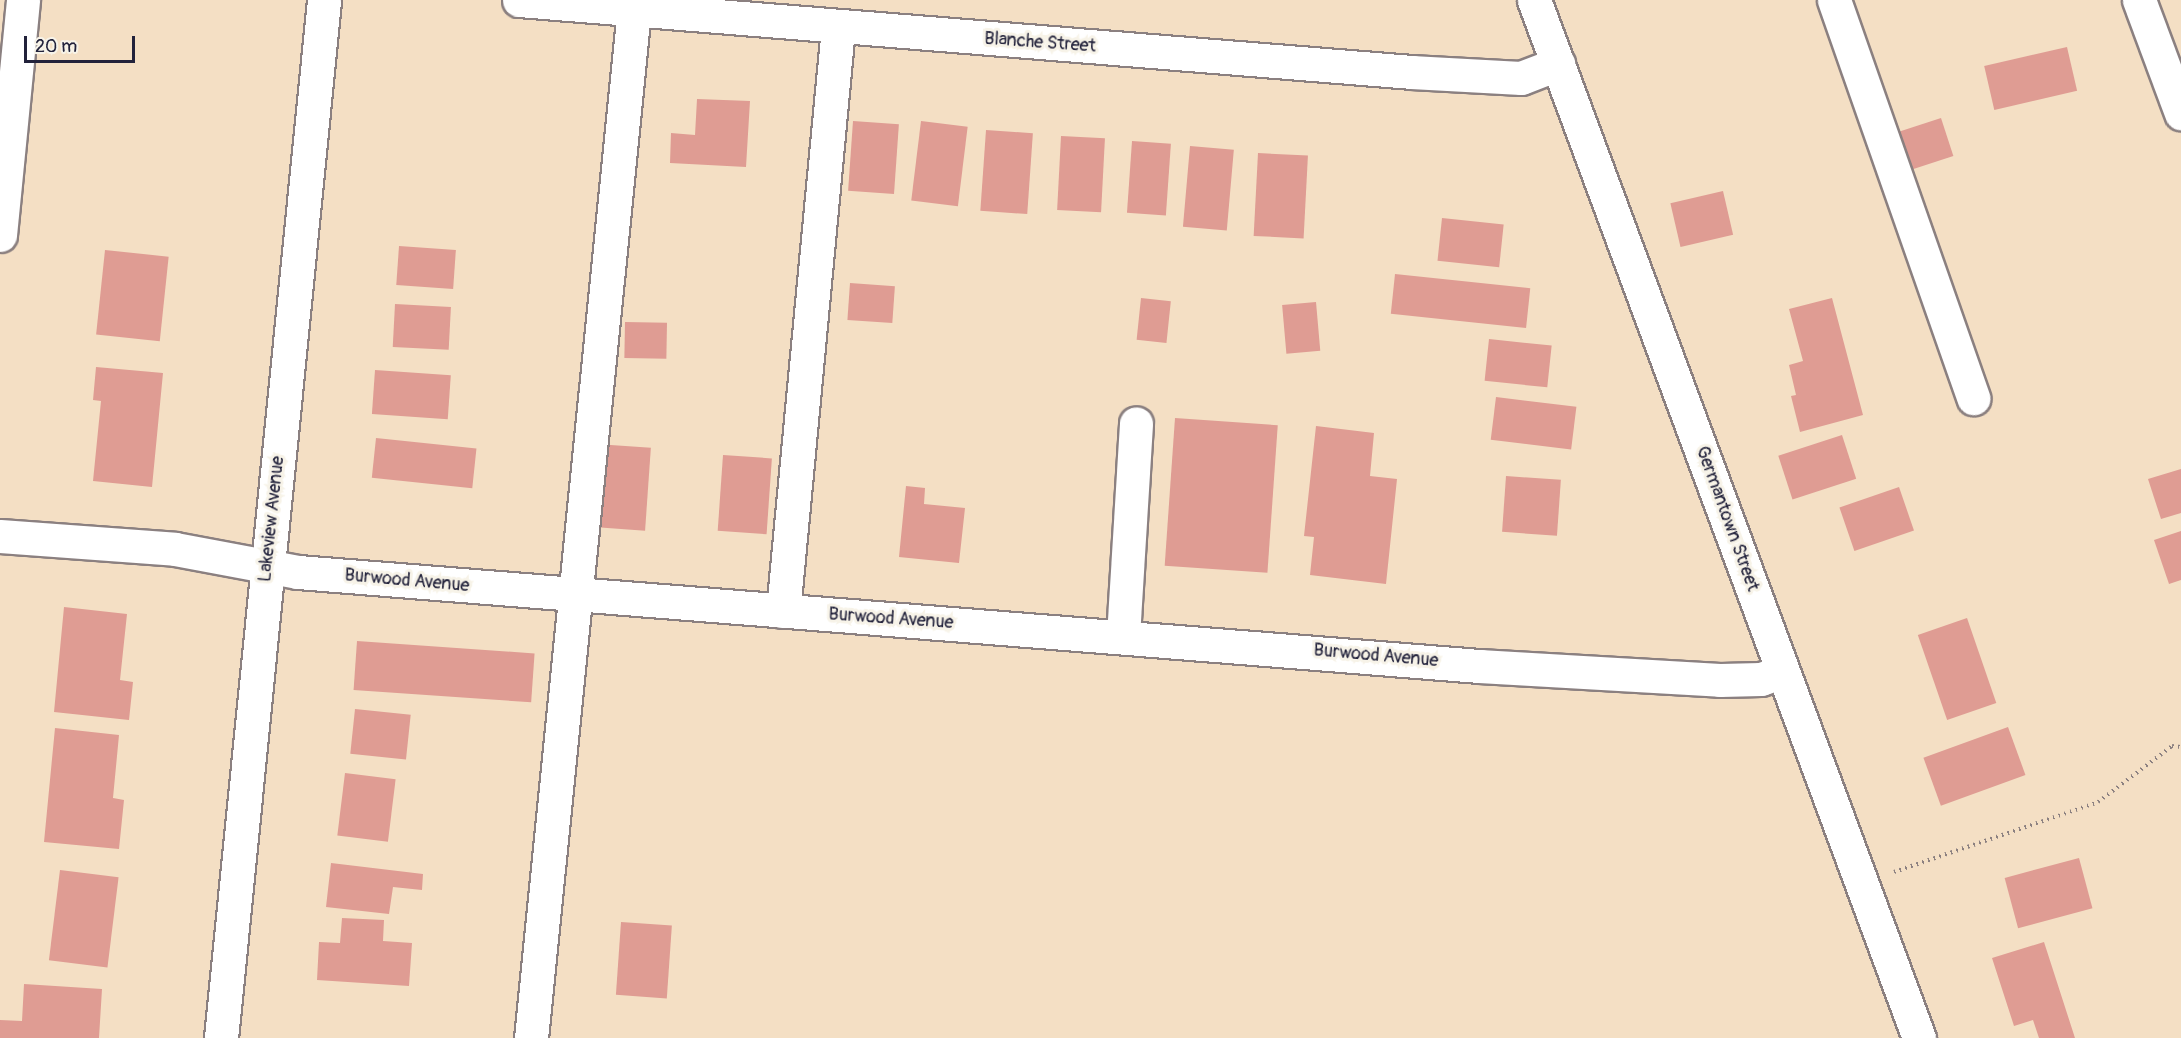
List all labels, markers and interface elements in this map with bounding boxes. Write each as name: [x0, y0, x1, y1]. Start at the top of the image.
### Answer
scale bar: [27, 24, 138, 62]
street label: Blanche Street: [984, 28, 1096, 58]
text: 20 m: [35, 35, 77, 58]
street label: Germantown Street: [1691, 443, 1763, 595]
street label: Lakeview Avenue: [255, 455, 289, 583]
street label: Burwood Avenue: [344, 565, 470, 597]
street label: Burwood Avenue: [828, 604, 954, 634]
street label: Burwood Avenue: [1313, 640, 1439, 672]

